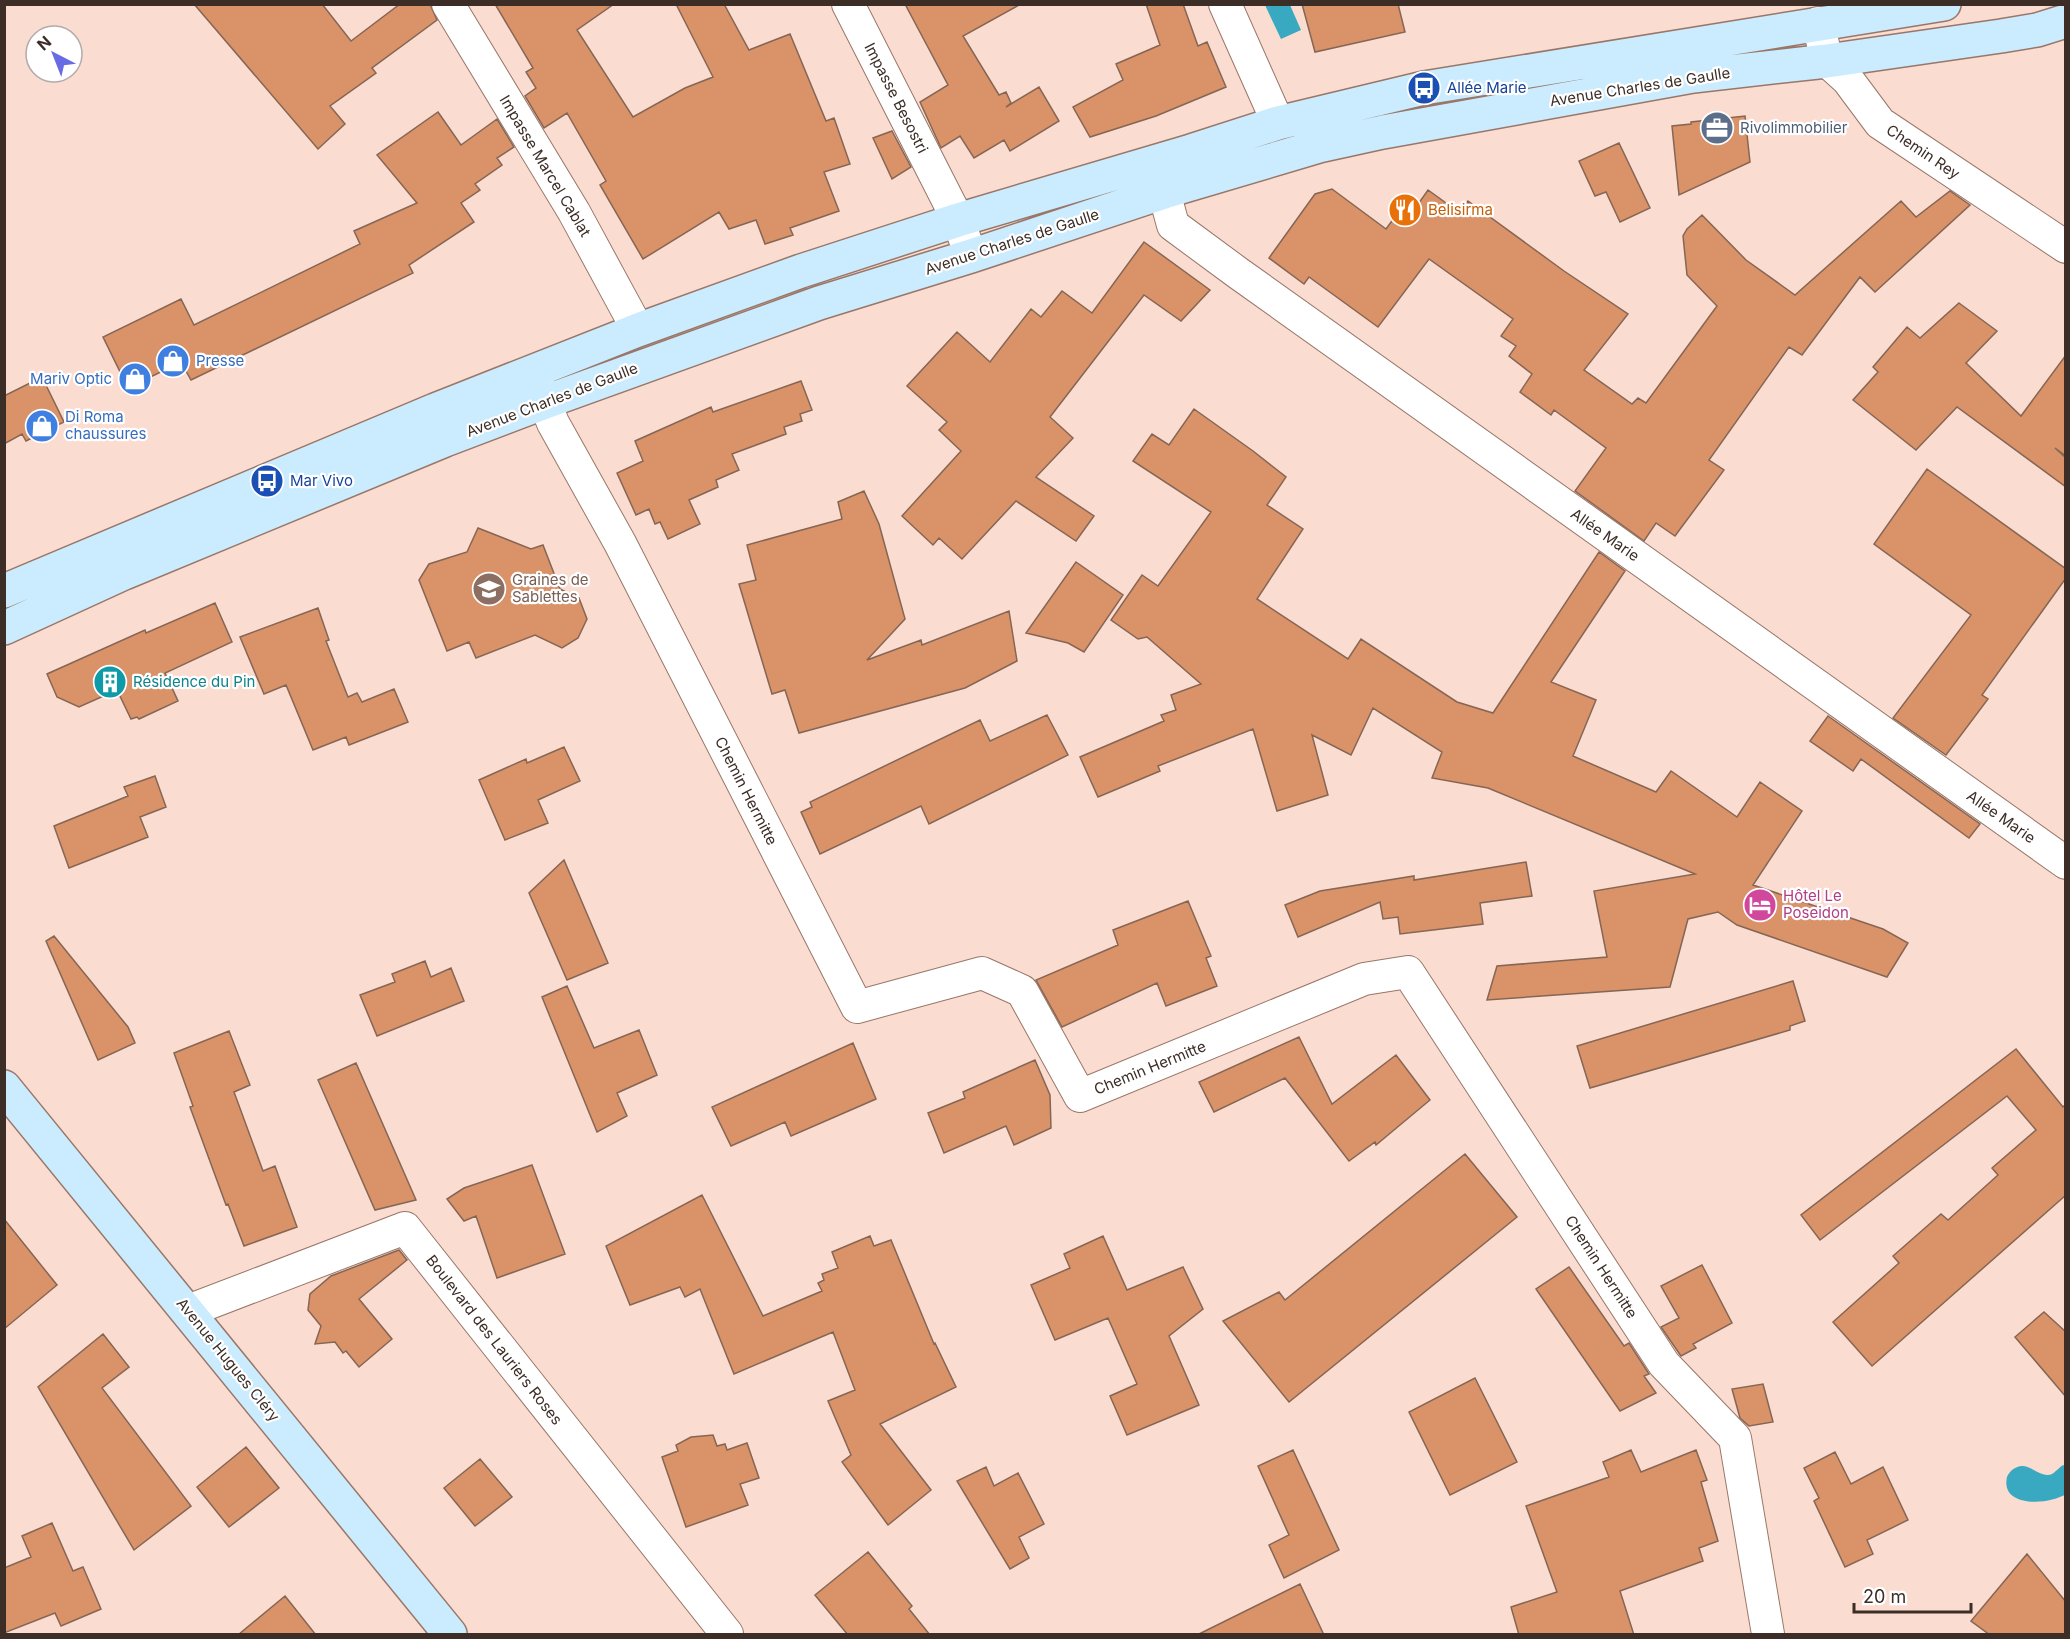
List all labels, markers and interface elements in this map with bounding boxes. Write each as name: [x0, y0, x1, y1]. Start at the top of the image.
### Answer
north arrow: [24, 24, 84, 84]
text: N: [33, 31, 55, 54]
street label: Impasse Besostri: [860, 39, 932, 156]
street label: Avenue Charles de Gaulle: [1548, 63, 1731, 110]
bus stop icon: Allée Marie: [1406, 70, 1442, 106]
place label: Allée Marie: [1447, 78, 1527, 97]
street label: Impasse Marcel Cablat: [496, 92, 595, 240]
office icon: Rivolimmobilier: [1699, 110, 1735, 146]
place label: Rivolimmobilier: [1740, 118, 1848, 137]
street label: Chemin Rey: [1883, 120, 1964, 183]
restaurant icon: Belisirma: [1387, 192, 1423, 228]
place label: Belisirma: [1428, 200, 1493, 219]
street label: Avenue Charles de Gaulle: [922, 204, 1101, 279]
shop icon: Presse: [155, 343, 191, 379]
place label: Presse: [196, 351, 244, 370]
street label: Avenue Charles de Gaulle: [463, 358, 640, 441]
shop icon: Mariv Optic: [117, 361, 153, 397]
place label: Mariv Optic: [30, 369, 112, 388]
place label: Di Roma chaussures: [65, 407, 147, 443]
shop icon: Di Roma chaussures: [24, 408, 60, 444]
bus stop icon: Mar Vivo: [249, 463, 285, 499]
place label: Mar Vivo: [290, 471, 353, 490]
street label: Allée Marie: [1567, 504, 1643, 565]
place label: Graines de Sablettes: [512, 570, 589, 606]
school or university icon: Graines de Sablettes: [471, 571, 507, 607]
building icon: Résidence du Pin: [92, 664, 128, 700]
place label: Résidence du Pin: [133, 672, 255, 691]
street label: Chemin Hermitte: [711, 733, 782, 848]
street label: Allée Marie: [1963, 786, 2039, 847]
place label: Hôtel Le Poseidon: [1783, 886, 1849, 922]
hotel icon: Hôtel Le Poseidon: [1742, 887, 1778, 923]
street label: Chemin Hermitte: [1091, 1036, 1209, 1099]
street label: Chemin Hermitte: [1561, 1212, 1642, 1322]
street label: Boulevard des Lauriers Roses: [422, 1251, 567, 1428]
street label: Avenue Hugues Cléry: [173, 1294, 284, 1426]
scale bar: [1854, 1576, 1971, 1614]
text: 20 m: [1863, 1586, 1906, 1607]

